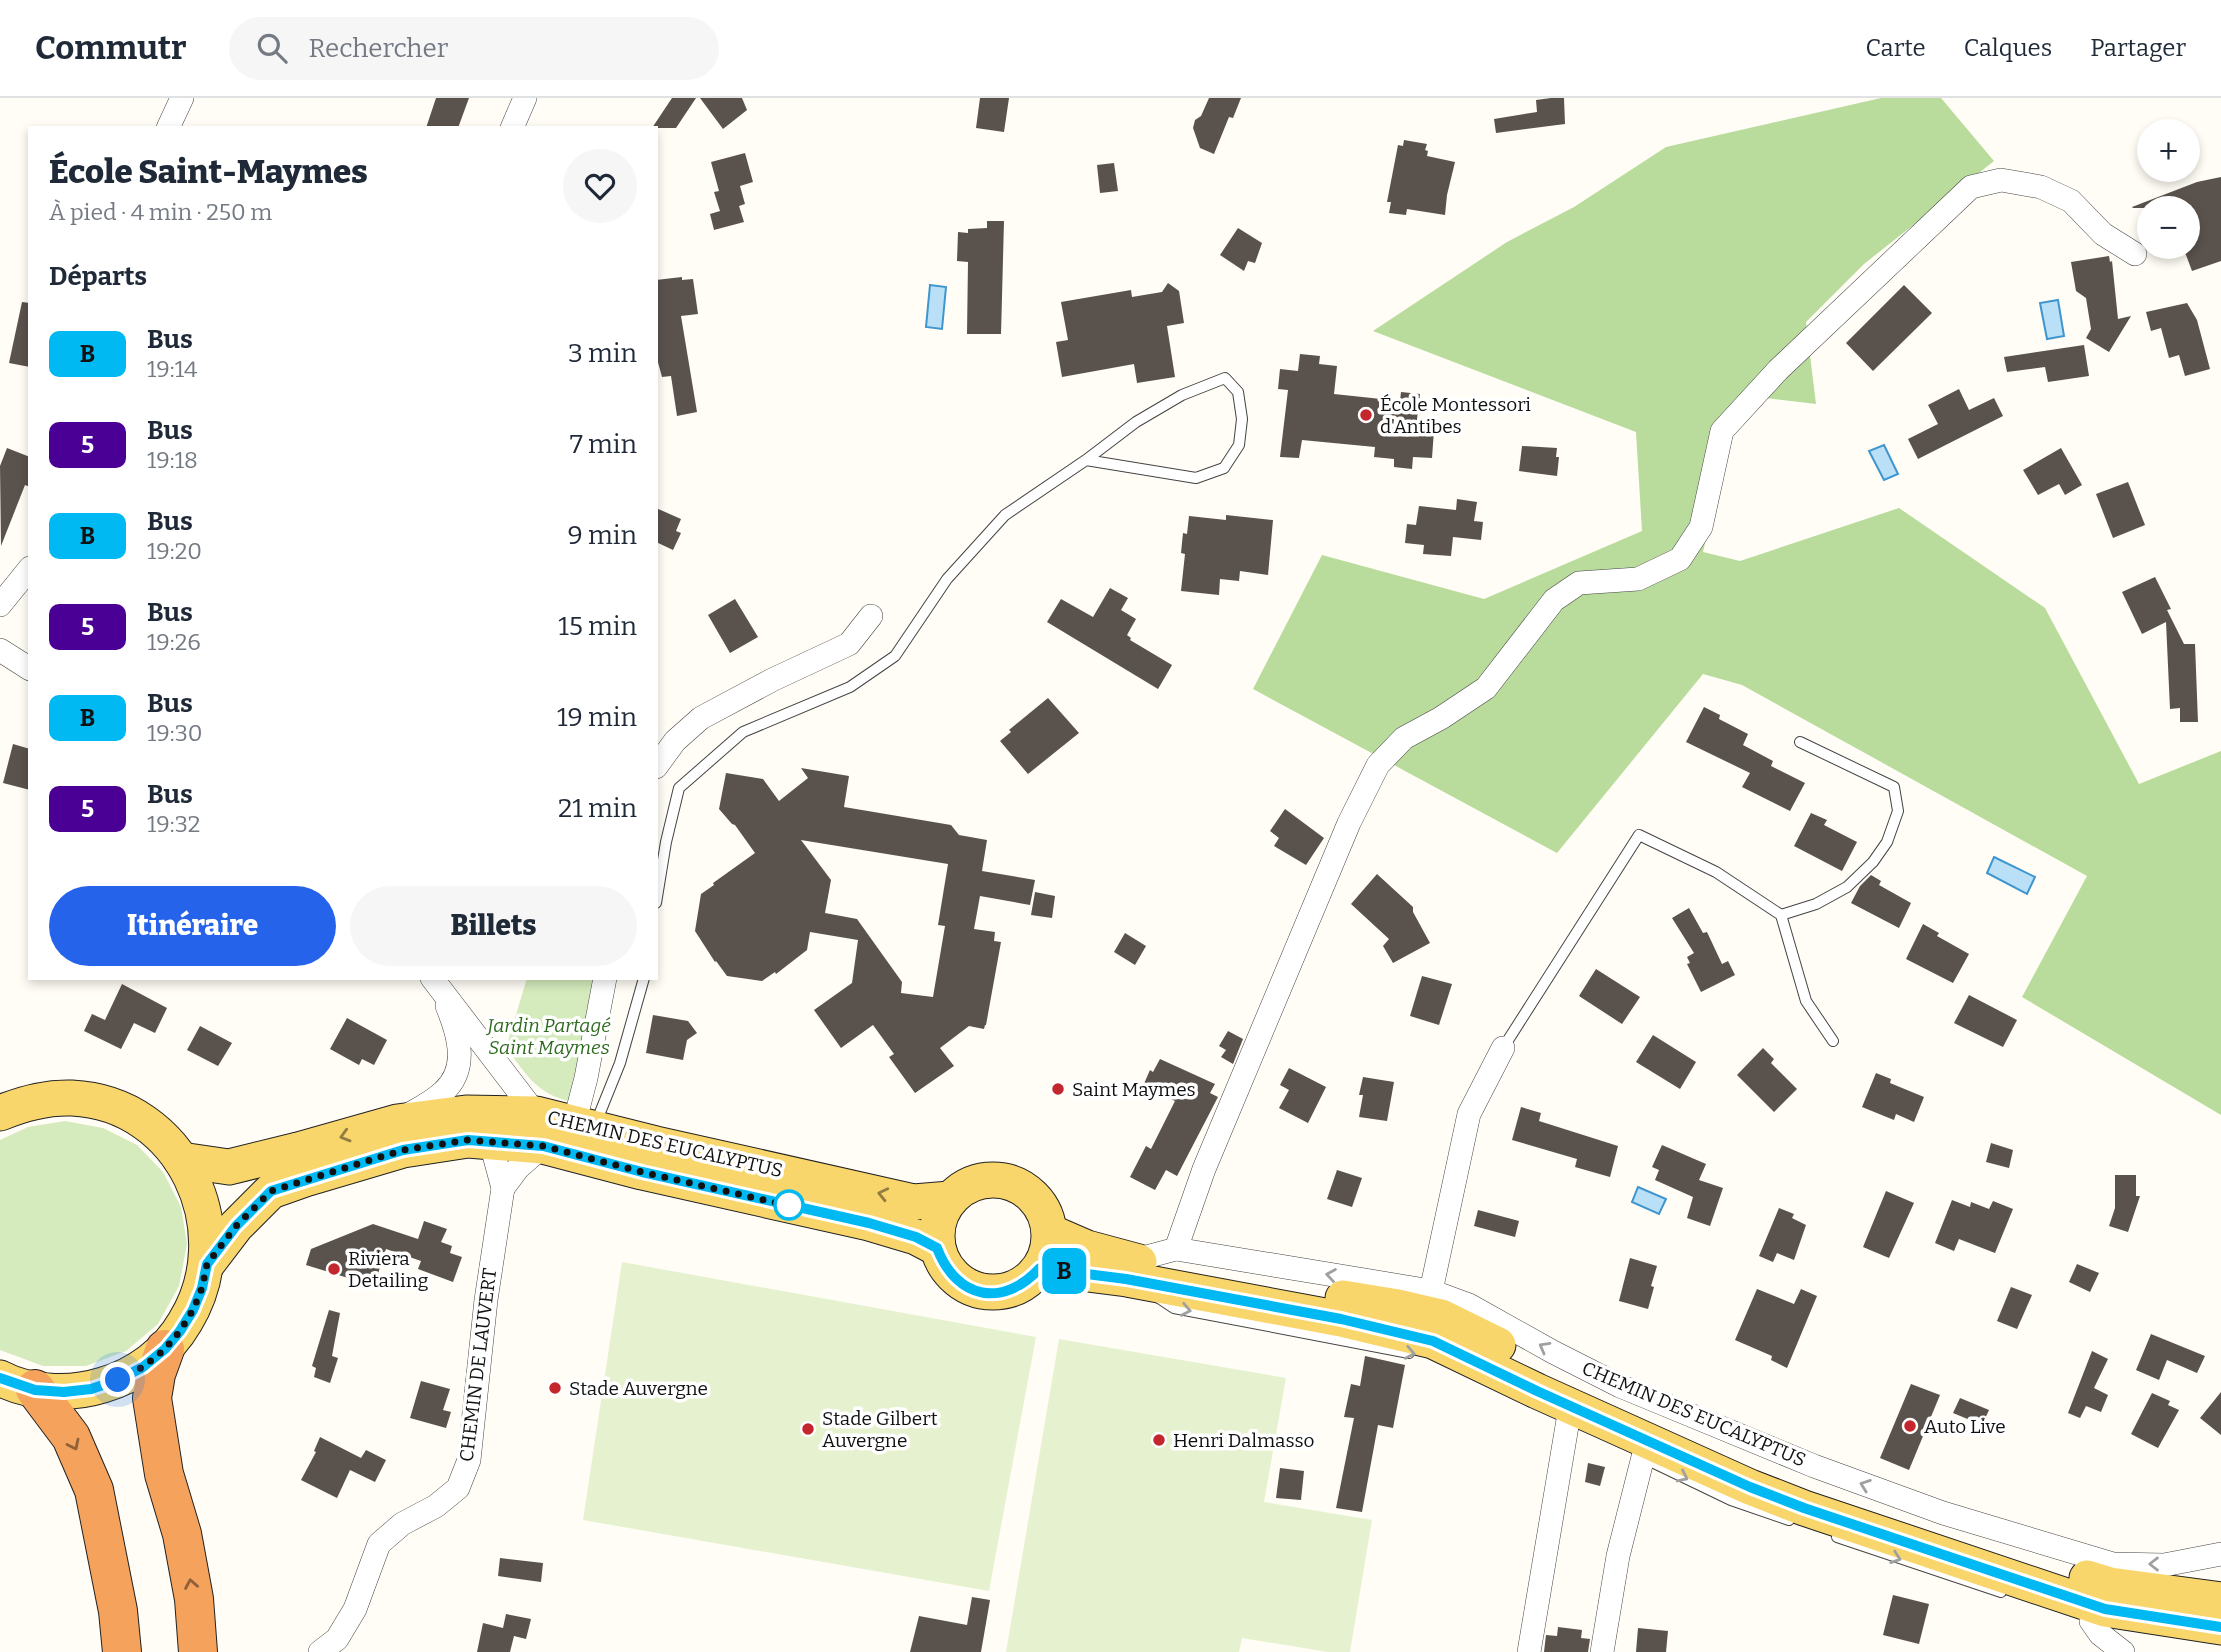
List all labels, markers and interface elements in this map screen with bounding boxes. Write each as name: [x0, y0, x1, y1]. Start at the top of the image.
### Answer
search box: [229, 17, 719, 80]
text: Commutr: [35, 28, 187, 68]
icon: search: [253, 29, 291, 67]
text: Rechercher: [309, 33, 448, 64]
text: Carte: [1866, 34, 1926, 62]
text: Calques: [1964, 34, 2052, 62]
text: Partager: [2090, 34, 2186, 62]
map controls: [2137, 119, 2200, 259]
button: +: [2137, 119, 2200, 182]
button: heart: [563, 149, 637, 223]
text: École Saint-Maymes: [49, 152, 368, 192]
button: −: [2137, 196, 2200, 259]
text: À pied · 4 min · 250 m: [49, 198, 272, 226]
text: Départs: [49, 261, 147, 292]
text: Bus: [147, 324, 193, 355]
text: 3 min: [568, 338, 637, 369]
text: B: [80, 340, 95, 368]
text: 19:14: [147, 355, 197, 383]
place label: École Montessori d'Antibes: [1380, 393, 1531, 438]
marker: École Montessori d'Antibes: [1358, 407, 1374, 423]
text: Bus: [147, 415, 193, 446]
text: 7 min: [570, 429, 637, 460]
text: 5: [81, 431, 94, 459]
text: 19:18: [147, 446, 198, 474]
text: Bus: [147, 506, 193, 537]
text: 9 min: [568, 520, 637, 551]
text: B: [80, 522, 95, 550]
text: 19:20: [147, 537, 202, 565]
text: Bus: [147, 597, 193, 628]
text: 15 min: [558, 611, 637, 642]
text: 5: [81, 613, 94, 641]
text: 19:26: [147, 628, 201, 656]
text: Bus: [147, 688, 193, 719]
text: 19 min: [557, 702, 637, 733]
text: B: [80, 704, 95, 732]
text: 19:30: [147, 719, 203, 747]
text: Bus: [147, 779, 193, 810]
text: 21 min: [558, 793, 637, 824]
text: 5: [81, 795, 94, 823]
text: 19:32: [147, 810, 200, 838]
button: Itinéraire: [49, 886, 336, 966]
button: Billets: [350, 886, 637, 966]
park label: Jardin Partagé Saint Maymes: [485, 1014, 611, 1059]
place label: Saint Maymes: [1072, 1078, 1196, 1101]
marker: Saint Maymes: [1050, 1081, 1066, 1097]
street label: CHEMIN DES EUCALYPTUS: [545, 1106, 785, 1182]
one-way arrow: [339, 1128, 351, 1142]
one-way arrow: [877, 1188, 889, 1203]
unlabelled marker: [774, 1190, 804, 1220]
place label: Riviera Detailing: [348, 1247, 429, 1292]
line badge: B: [1041, 1248, 1087, 1294]
text: B: [1056, 1257, 1072, 1285]
marker: Riviera Detailing: [326, 1261, 342, 1277]
street label: CHEMIN DE LAUVERT: [455, 1267, 501, 1463]
one-way arrow: [1325, 1268, 1337, 1283]
one-way arrow: [1180, 1302, 1192, 1317]
one-way arrow: [1539, 1342, 1551, 1355]
one-way arrow: [1404, 1345, 1416, 1360]
street label: CHEMIN DES EUCALYPTUS: [1579, 1356, 1809, 1472]
your location: [100, 1362, 135, 1397]
place label: Stade Auvergne: [569, 1377, 708, 1400]
marker: Stade Auvergne: [547, 1380, 563, 1396]
place label: Stade Gilbert Auvergne: [822, 1407, 938, 1452]
place label: Auto Live: [1924, 1415, 2006, 1438]
marker: Auto Live: [1902, 1418, 1918, 1434]
marker: Stade Gilbert Auvergne: [800, 1421, 816, 1437]
place label: Henri Dalmasso: [1173, 1429, 1315, 1452]
marker: Henri Dalmasso: [1151, 1432, 1167, 1448]
one-way arrow: [66, 1438, 80, 1450]
one-way arrow: [1676, 1469, 1688, 1483]
one-way arrow: [1860, 1479, 1872, 1493]
one-way arrow: [1889, 1550, 1901, 1564]
one-way arrow: [2148, 1556, 2158, 1572]
one-way arrow: [184, 1578, 199, 1590]

